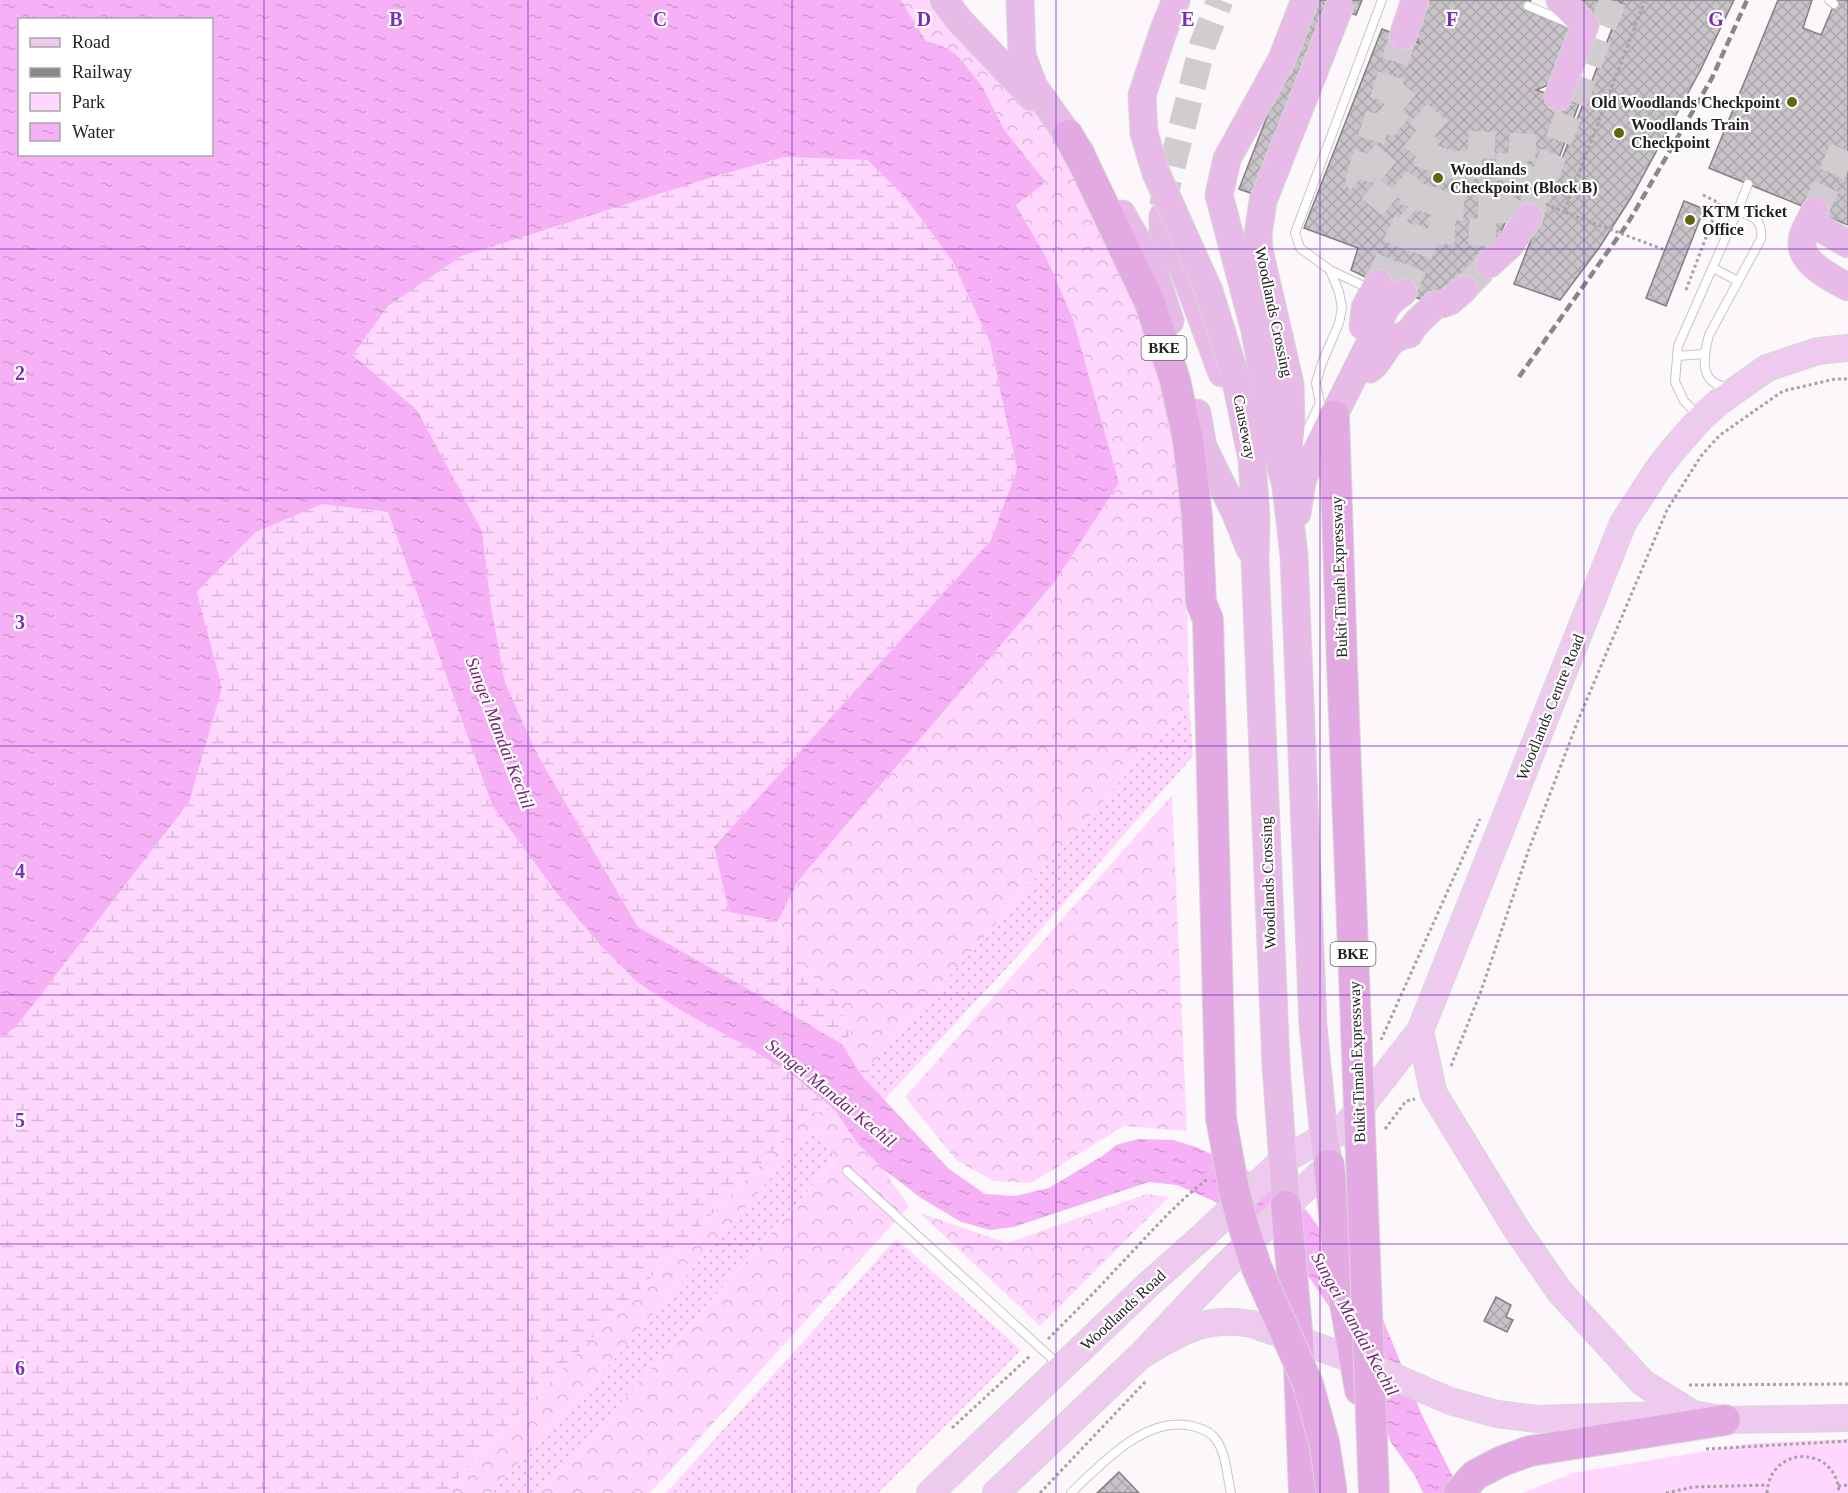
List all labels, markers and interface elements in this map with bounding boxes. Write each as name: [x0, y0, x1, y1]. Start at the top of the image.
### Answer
text: B: [389, 8, 403, 30]
text: C: [653, 8, 667, 30]
text: D: [917, 8, 931, 30]
text: E: [1181, 8, 1195, 30]
text: F: [1446, 8, 1458, 30]
text: G: [1708, 8, 1724, 30]
legend: [18, 18, 213, 156]
text: Road: [72, 32, 110, 52]
text: Railway: [72, 62, 132, 82]
text: Park: [72, 92, 105, 112]
place label: Old Woodlands Checkpoint: [1591, 94, 1781, 112]
marker: Old Woodlands Checkpoint: [1785, 95, 1799, 109]
place label: Woodlands Train Checkpoint: [1631, 116, 1749, 152]
text: Water: [72, 122, 115, 142]
marker: Woodlands Train Checkpoint: [1612, 126, 1626, 140]
place label: Woodlands Checkpoint (Block B): [1450, 161, 1598, 197]
marker: Woodlands Checkpoint (Block B): [1431, 171, 1445, 185]
place label: KTM Ticket Office: [1702, 203, 1788, 238]
marker: KTM Ticket Office: [1683, 213, 1697, 227]
street label: Woodlands Crossing: [1251, 245, 1296, 379]
road number: BKE: [1142, 336, 1186, 360]
text: 2: [15, 362, 25, 384]
street label: Causeway: [1229, 393, 1260, 461]
street label: Bukit Timah Expressway: [1328, 496, 1351, 658]
text: 3: [15, 611, 25, 633]
street label: Woodlands Centre Road: [1513, 631, 1587, 783]
water label: Sungei Mandai Kechil: [462, 654, 538, 812]
street label: Woodlands Crossing: [1257, 816, 1280, 950]
text: 4: [15, 860, 25, 882]
road number: BKE: [1330, 942, 1376, 966]
street label: Bukit Timah Expressway: [1346, 981, 1369, 1143]
water label: Sungei Mandai Kechil: [762, 1035, 900, 1151]
text: 5: [15, 1109, 25, 1131]
water label: Sungei Mandai Kechil: [1307, 1249, 1403, 1399]
street label: Woodlands Road: [1077, 1266, 1169, 1354]
text: 6: [15, 1357, 25, 1379]

